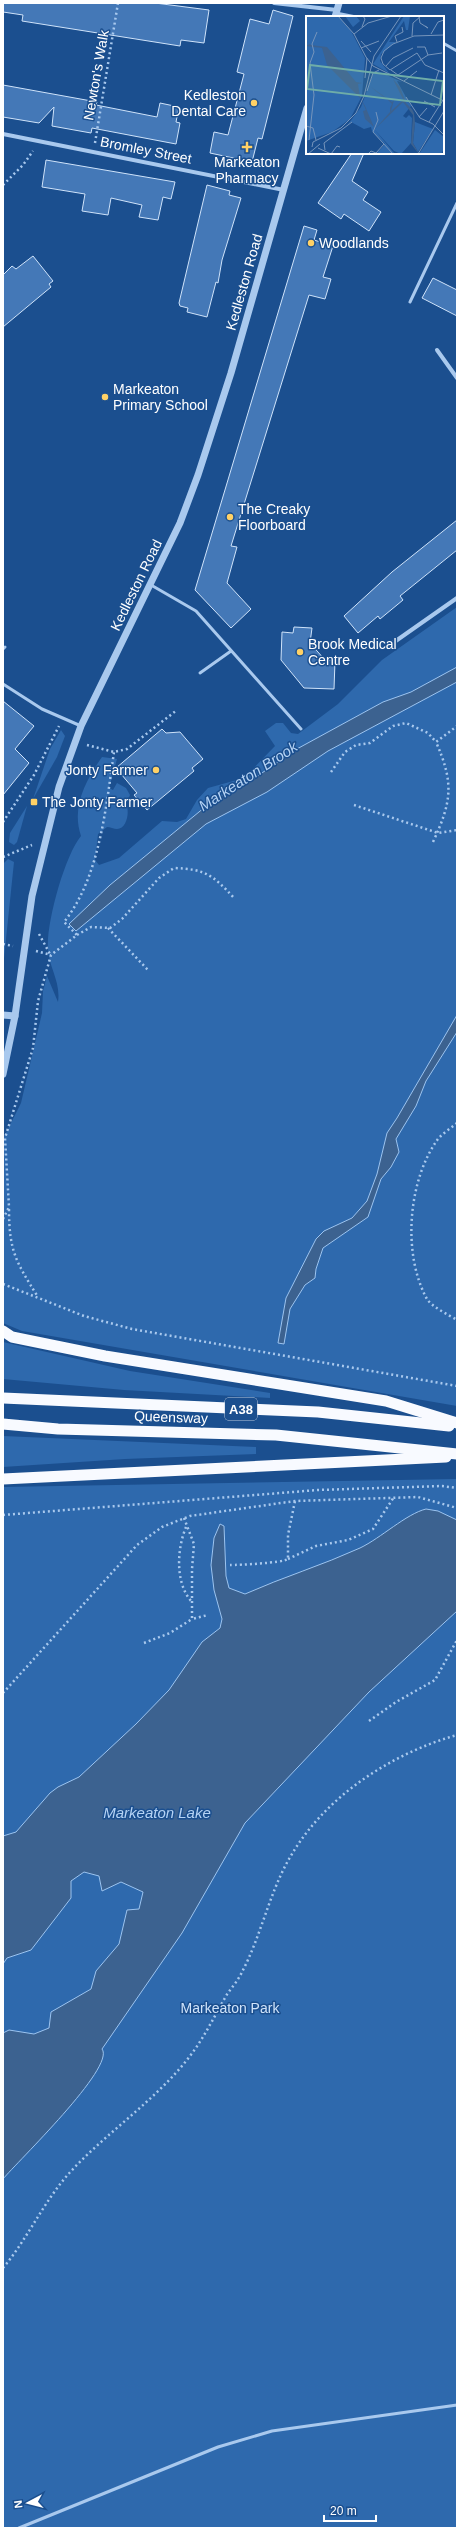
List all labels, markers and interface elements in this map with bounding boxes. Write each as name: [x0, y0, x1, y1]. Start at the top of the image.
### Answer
inset map: [306, 16, 444, 154]
street label: Newton's Walk: [80, 28, 112, 122]
place label: Kedleston Dental Care: [171, 87, 246, 119]
marker: Kedleston Dental Care: [249, 98, 259, 108]
street label: Bromley Street: [99, 133, 193, 167]
marker: Markeaton Pharmacy: [242, 142, 252, 152]
place label: Markeaton Pharmacy: [214, 154, 280, 186]
street label: Kedleston Road: [223, 232, 265, 332]
place label: Woodlands: [319, 235, 389, 251]
marker: Woodlands: [306, 238, 316, 248]
place label: Markeaton Primary School: [113, 381, 208, 413]
marker: Markeaton Primary School: [100, 392, 110, 402]
place label: The Creaky Floorboard: [238, 501, 310, 533]
marker: The Creaky Floorboard: [225, 512, 235, 522]
street label: Kedleston Road: [107, 537, 165, 633]
place label: Brook Medical Centre: [308, 636, 397, 668]
marker: Brook Medical Centre: [295, 647, 305, 657]
water label: Markeaton Brook: [195, 737, 302, 814]
place label: Jonty Farmer: [66, 762, 148, 778]
marker: Jonty Farmer: [151, 765, 161, 775]
place label: The Jonty Farmer: [42, 794, 153, 810]
marker: The Jonty Farmer: [29, 797, 39, 807]
road number: A38: [225, 1398, 257, 1420]
street label: Queensway: [134, 1408, 208, 1426]
water label: Markeaton Lake: [103, 1804, 211, 1821]
park label: Markeaton Park: [181, 2000, 280, 2016]
north arrow: [8, 2483, 48, 2523]
scale bar: [324, 2497, 376, 2523]
text: N: [12, 2499, 25, 2509]
text: 20 m: [330, 2504, 357, 2518]

